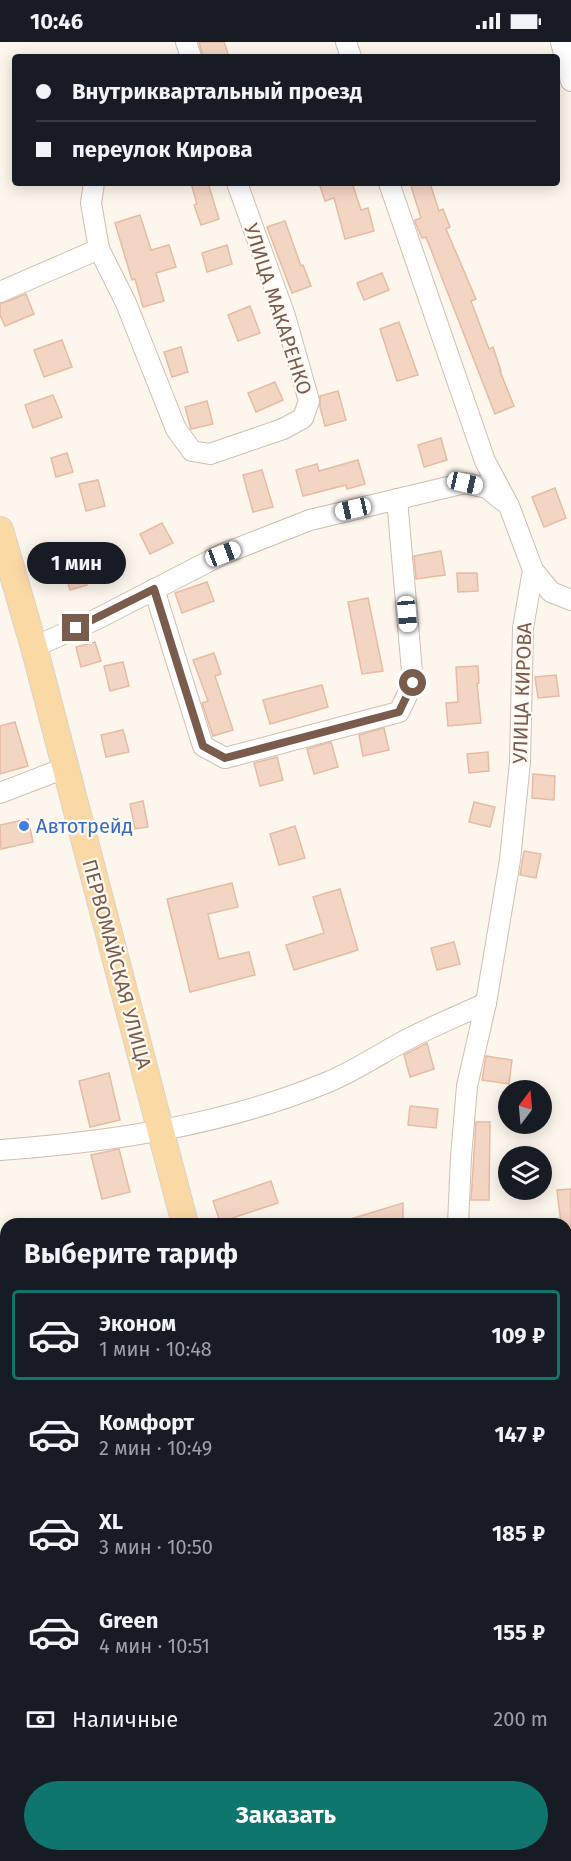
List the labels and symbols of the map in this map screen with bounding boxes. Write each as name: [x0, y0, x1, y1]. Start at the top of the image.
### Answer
street label: УЛИЦА МАКАРЕНКО: [239, 220, 317, 398]
car: [445, 470, 485, 496]
car: [333, 496, 373, 522]
car: [203, 539, 243, 569]
callout: 1 мин: [26, 541, 125, 583]
car: [396, 595, 418, 633]
route end: [62, 614, 89, 641]
street label: УЛИЦА КИРОВА: [508, 621, 536, 764]
route start: [399, 669, 426, 696]
place label: Автотрейд: [36, 814, 133, 838]
marker: Автотрейд: [17, 819, 31, 833]
street label: ПЕРВОМАЙСКАЯ УЛИЦА: [77, 856, 157, 1072]
north arrow: [498, 1080, 552, 1134]

